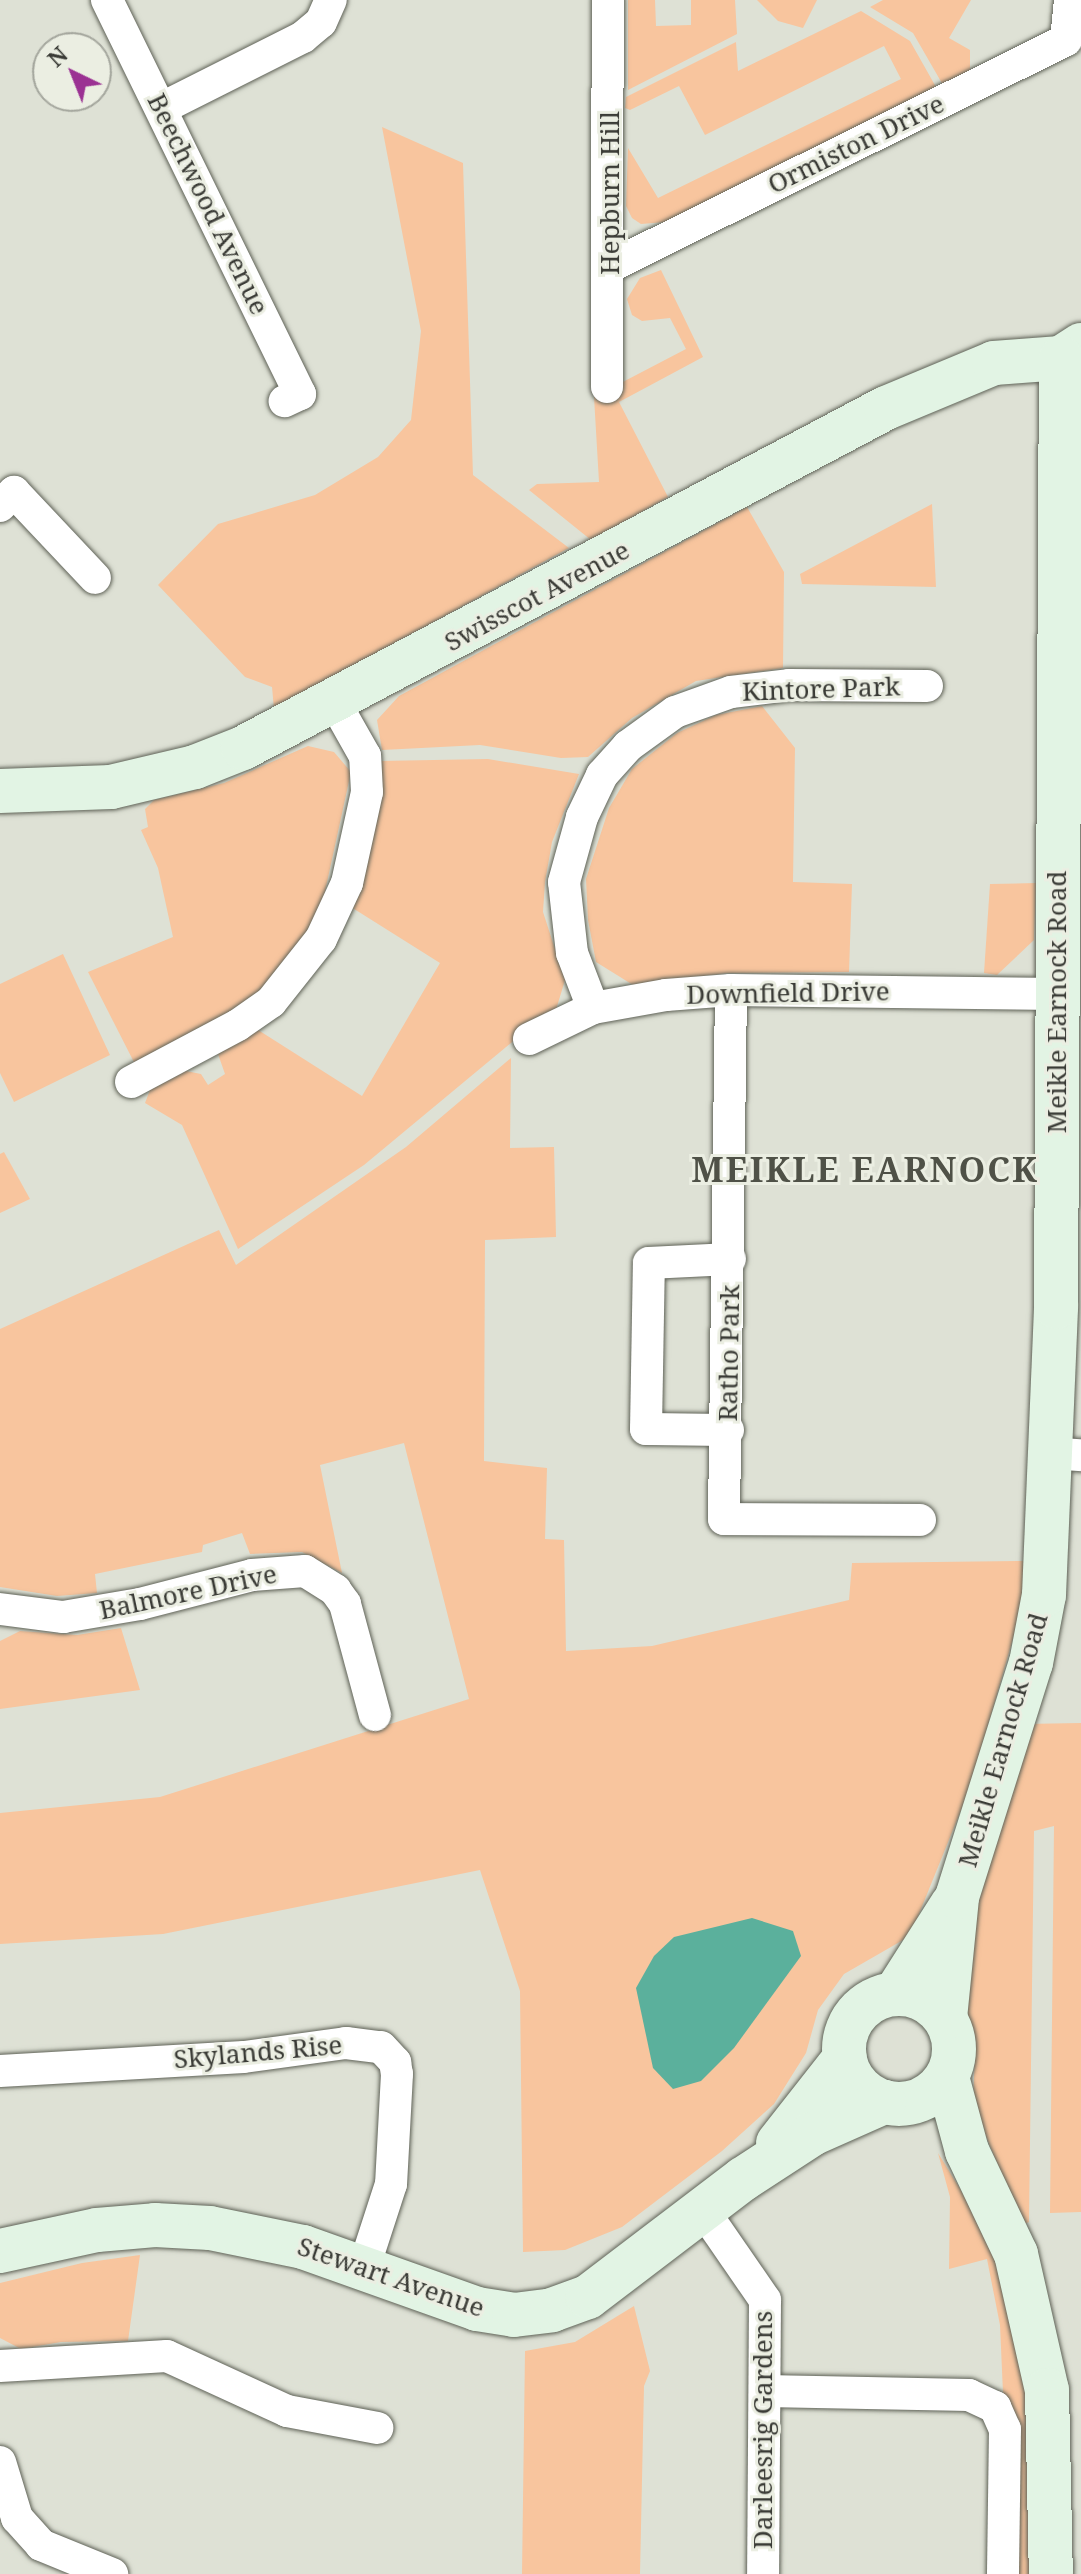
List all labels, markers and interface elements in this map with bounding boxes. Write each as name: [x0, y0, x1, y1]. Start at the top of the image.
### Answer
north arrow: [32, 32, 112, 112]
text: N: [40, 39, 74, 73]
street label: Beechwood Avenue: [141, 88, 275, 320]
street label: Ormiston Drive: [763, 88, 949, 200]
street label: Hepburn Hill: [594, 111, 626, 275]
street label: Swisscot Avenue: [439, 534, 635, 658]
street label: Kintore Park: [741, 671, 901, 707]
street label: Meikle Earnock Road: [1041, 871, 1073, 1133]
street label: Downfield Drive: [686, 976, 890, 1010]
district label: MEIKLE EARNOCK: [691, 1150, 1039, 1190]
street label: Ratho Park: [712, 1284, 746, 1422]
street label: Balmore Drive: [96, 1558, 280, 1626]
street label: Meikle Earnock Road: [952, 1609, 1054, 1871]
street label: Skylands Rise: [172, 2029, 344, 2075]
street label: Stewart Avenue: [294, 2230, 488, 2324]
street label: Darleesrig Gardens: [747, 2311, 779, 2549]

